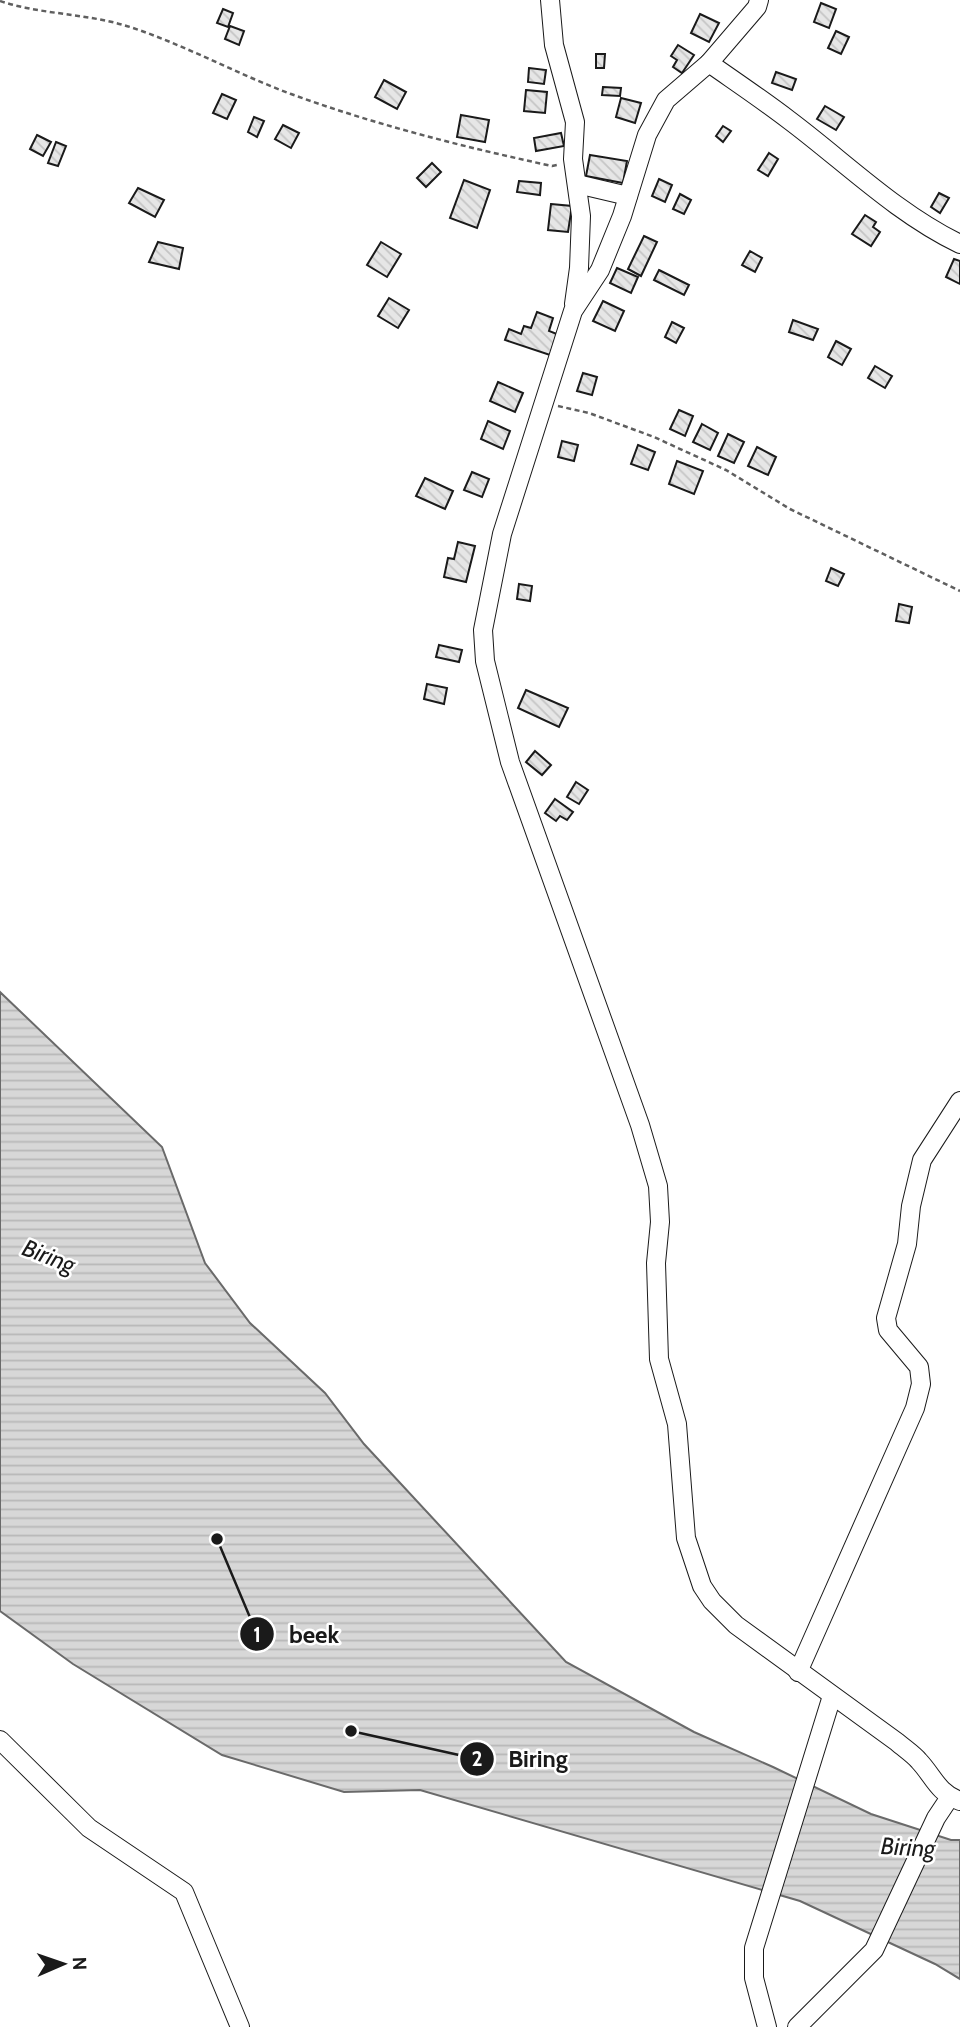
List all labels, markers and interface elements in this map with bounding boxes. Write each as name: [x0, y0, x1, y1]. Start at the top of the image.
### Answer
water label: Biring: [18, 1233, 81, 1280]
callout: beek: [240, 1612, 353, 1657]
text: beek: [289, 1620, 339, 1649]
text: 1: [253, 1622, 261, 1647]
callout: Biring: [460, 1736, 582, 1781]
text: Biring: [508, 1744, 568, 1773]
text: 2: [471, 1746, 483, 1771]
water label: Biring: [880, 1831, 937, 1863]
north arrow: [28, 1929, 98, 1999]
text: N: [68, 1956, 91, 1971]

